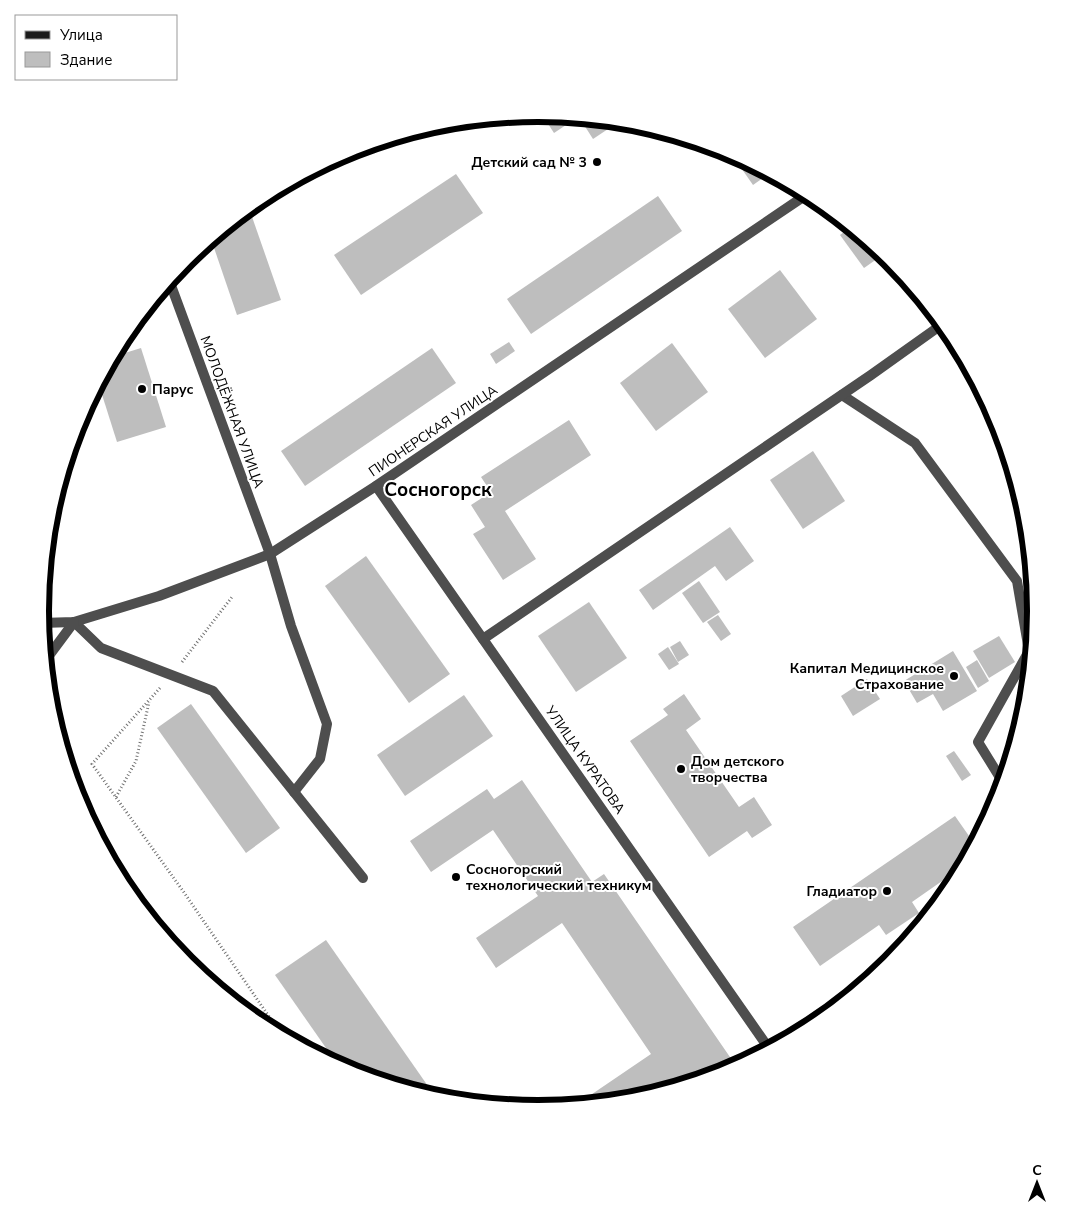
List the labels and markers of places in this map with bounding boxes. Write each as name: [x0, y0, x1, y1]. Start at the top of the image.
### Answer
place label: Детский сад № 3: [471, 153, 587, 172]
marker: Детский сад № 3: [591, 156, 603, 168]
place label: Парус: [152, 380, 194, 399]
marker: Парус: [136, 383, 148, 395]
place label: Капитал Медицинское Страхование: [790, 659, 944, 694]
marker: Капитал Медицинское Страхование: [948, 670, 960, 682]
place label: Дом детского творчества: [691, 752, 784, 787]
marker: Дом детского творчества: [675, 763, 687, 775]
place label: Сосногорский технологический техникум: [466, 860, 651, 895]
marker: Сосногорский технологический техникум: [450, 871, 462, 883]
place label: Гладиатор: [806, 882, 877, 901]
marker: Гладиатор: [881, 885, 893, 897]

